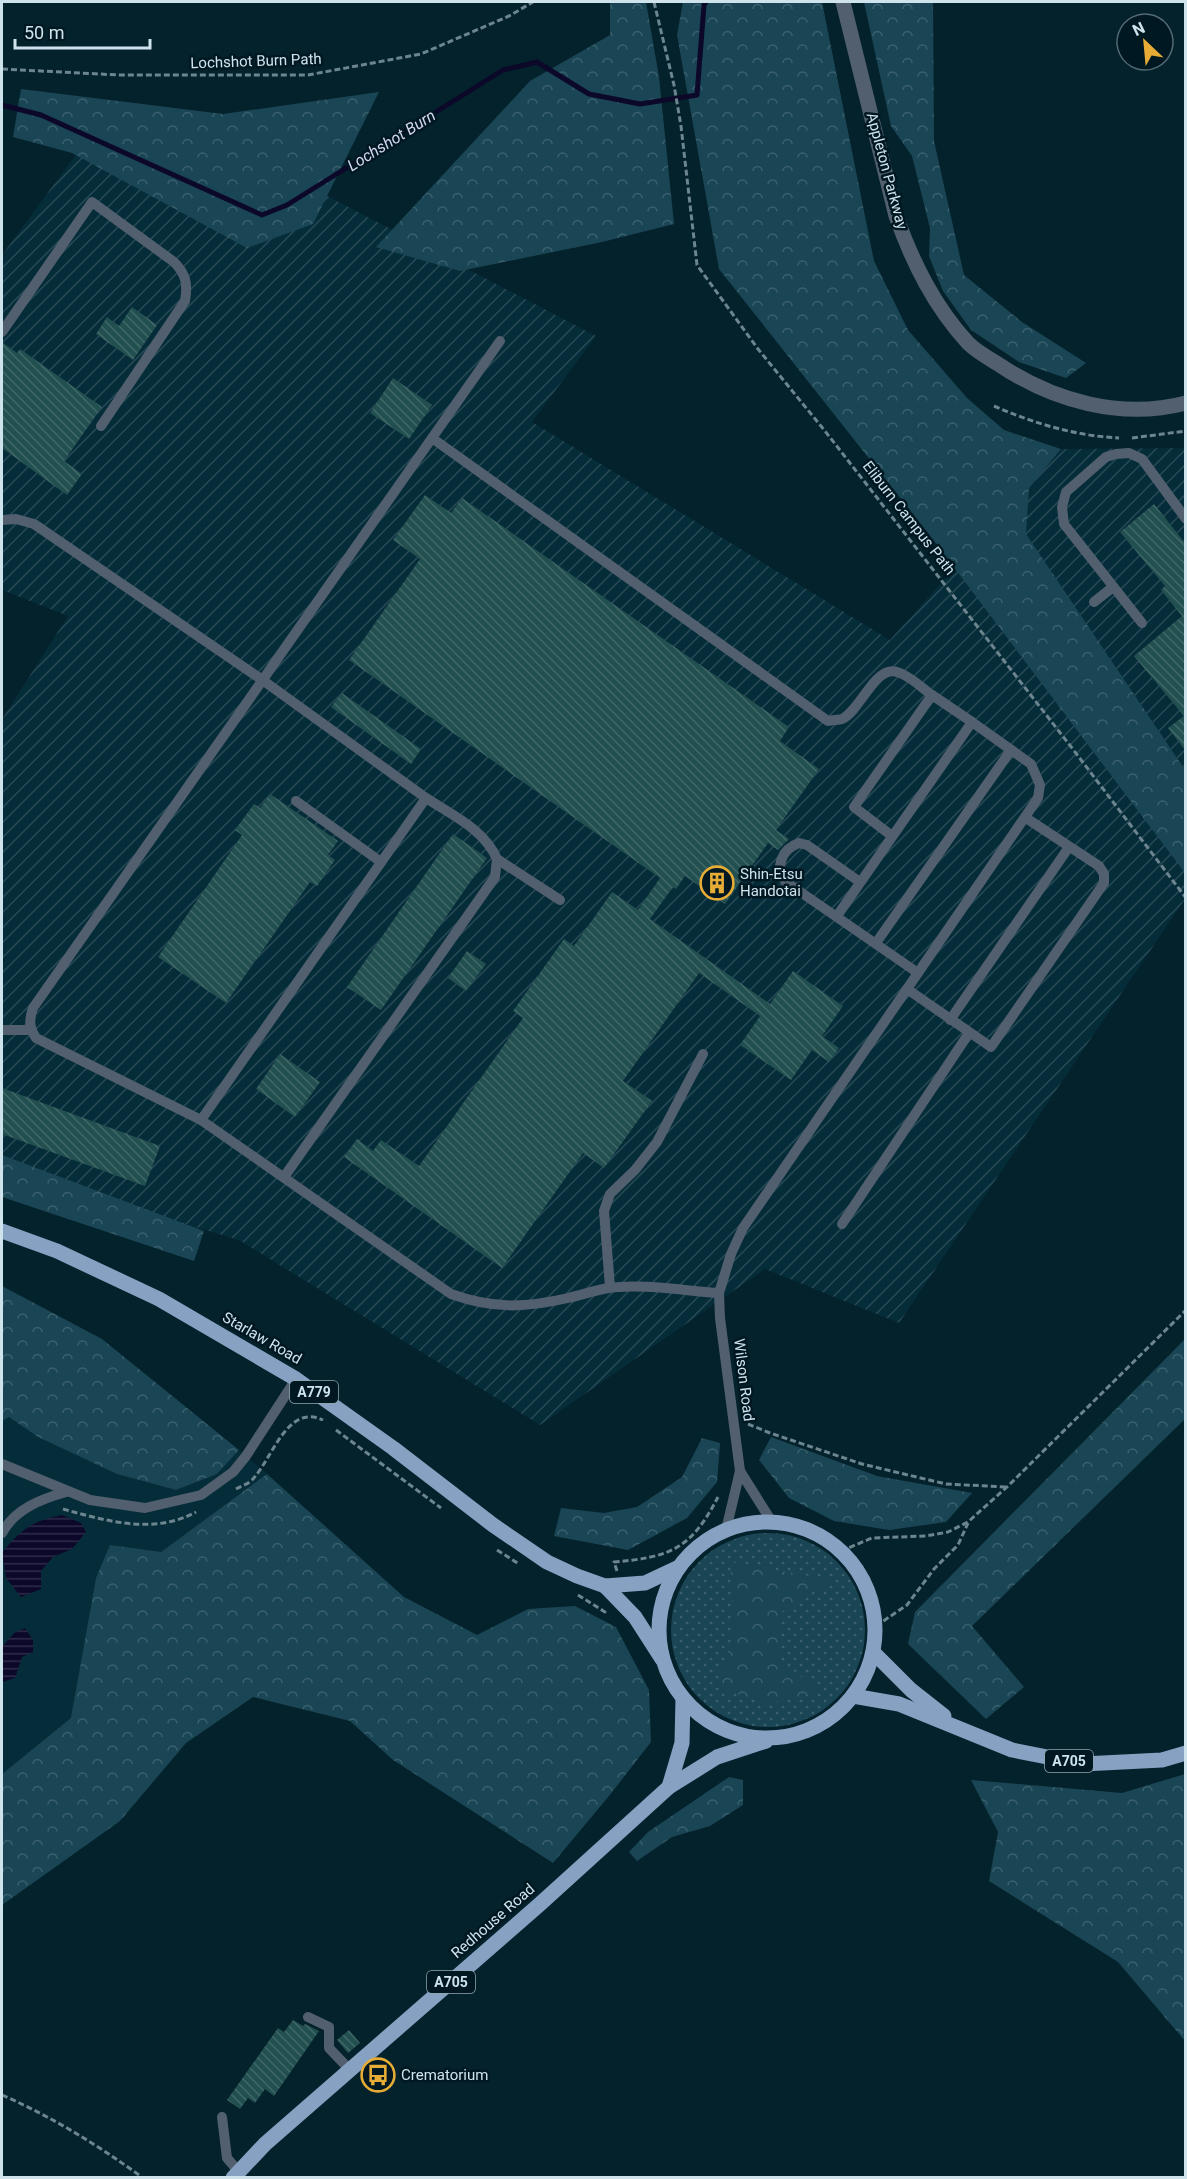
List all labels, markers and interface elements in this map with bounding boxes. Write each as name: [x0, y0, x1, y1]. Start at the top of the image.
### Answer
scale bar: [15, 12, 150, 50]
north arrow: [1115, 12, 1175, 72]
text: N: [1129, 18, 1148, 40]
text: 50 m: [24, 22, 64, 43]
street label: Lochshot Burn Path: [190, 50, 322, 72]
water label: Lochshot Burn: [344, 106, 439, 175]
street label: Appleton Parkway: [863, 111, 911, 231]
street label: Eliburn Campus Path: [859, 457, 959, 579]
building icon: Shin-Etsu Handotai: [699, 865, 735, 901]
place label: Shin-Etsu Handotai: [740, 865, 803, 900]
street label: Starlaw Road: [219, 1308, 305, 1368]
street label: Wilson Road: [730, 1338, 758, 1422]
road number: A779: [290, 1381, 338, 1403]
road number: A705: [1045, 1750, 1093, 1772]
street label: Redhouse Road: [448, 1880, 538, 1962]
road number: A705: [427, 1971, 475, 1993]
bus stop icon: Crematorium: [360, 2057, 396, 2093]
place label: Crematorium: [401, 2066, 488, 2084]

